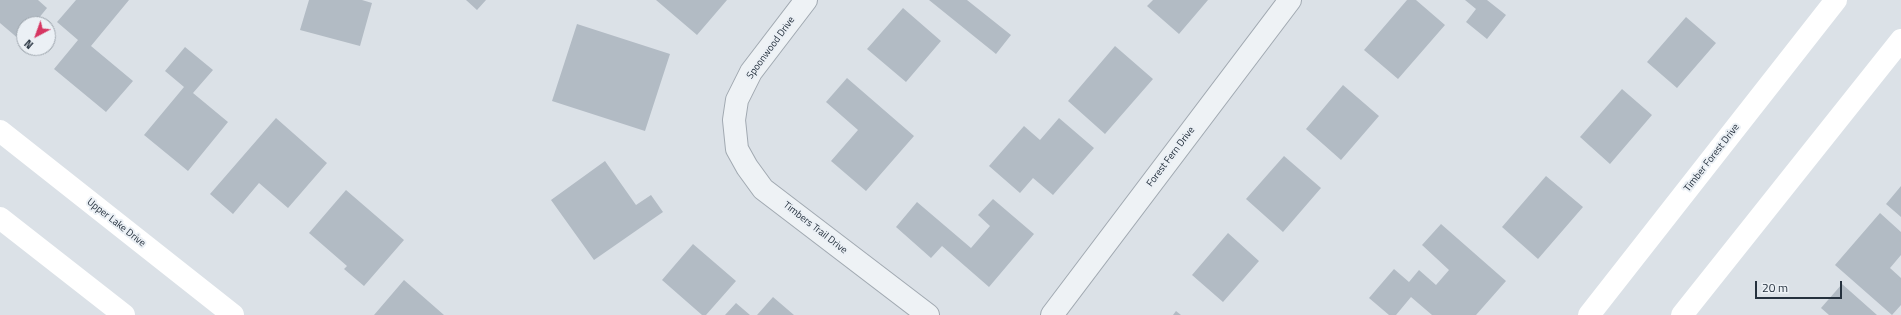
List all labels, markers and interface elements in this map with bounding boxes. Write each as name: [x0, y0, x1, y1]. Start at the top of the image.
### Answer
street label: Spoonwood Drive: [744, 15, 798, 81]
north arrow: [16, 16, 56, 56]
text: N: [21, 36, 37, 53]
street label: Timber Forest Drive: [1682, 122, 1742, 194]
street label: Forest Fern Drive: [1144, 125, 1198, 189]
street label: Upper Lake Drive: [84, 196, 148, 250]
street label: Timbers Trail Drive: [781, 199, 849, 257]
scale bar: [1757, 273, 1844, 299]
text: 20 m: [1762, 278, 1788, 297]

